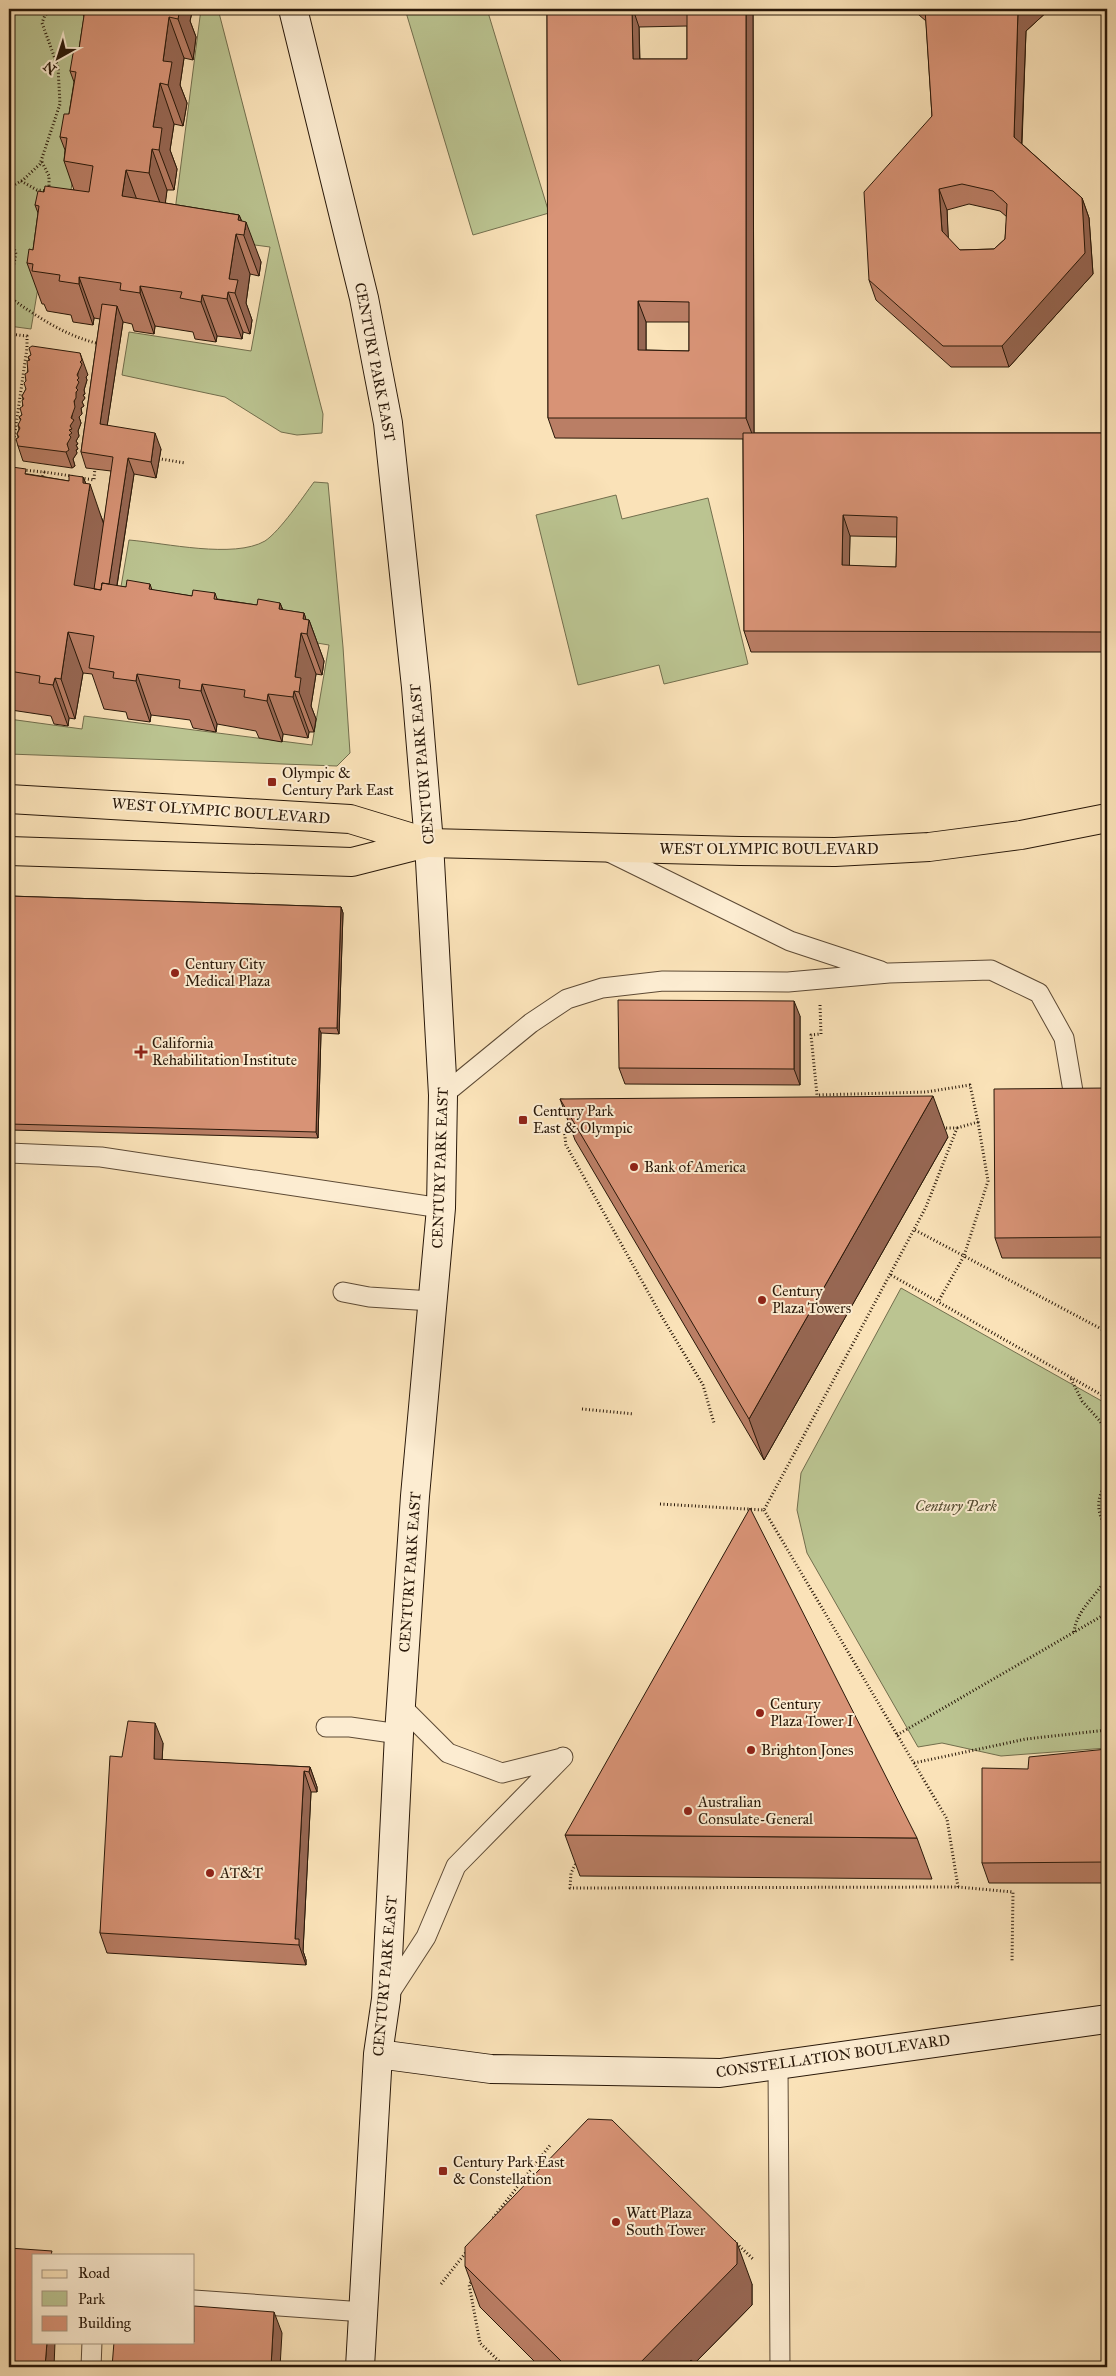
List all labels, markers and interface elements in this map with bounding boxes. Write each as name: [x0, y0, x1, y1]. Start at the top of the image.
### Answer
north arrow: [32, 32, 82, 82]
text: N: [40, 57, 60, 78]
street label: CENTURY PARK EAST: [351, 281, 399, 443]
street label: CENTURY PARK EAST: [406, 683, 438, 845]
place label: Olympic & Century Park East: [282, 764, 395, 799]
marker: Olympic & Century Park East: [266, 776, 278, 788]
street label: WEST OLYMPIC BOULEVARD: [111, 794, 331, 828]
street label: WEST OLYMPIC BOULEVARD: [659, 840, 879, 858]
place label: Century City Medical Plaza: [185, 955, 271, 990]
marker: Century City Medical Plaza: [169, 967, 181, 979]
place label: California Rehabilitation Institute: [152, 1034, 297, 1069]
marker: California Rehabilitation Institute: [134, 1045, 148, 1059]
street label: CENTURY PARK EAST: [428, 1087, 452, 1249]
place label: Century Park East & Olympic: [533, 1102, 633, 1137]
marker: Century Park East & Olympic: [517, 1114, 529, 1126]
place label: Bank of America: [644, 1158, 746, 1176]
marker: Bank of America: [628, 1161, 640, 1173]
place label: Century Plaza Towers: [772, 1282, 851, 1317]
marker: Century Plaza Towers: [756, 1294, 768, 1306]
street label: CENTURY PARK EAST: [395, 1491, 425, 1653]
park label: Century Park: [915, 1497, 997, 1515]
place label: Century Plaza Tower I: [770, 1695, 853, 1730]
marker: Century Plaza Tower I: [754, 1707, 766, 1719]
place label: Brighton Jones: [761, 1741, 853, 1760]
marker: Brighton Jones: [745, 1744, 757, 1756]
place label: Australian Consulate-General: [697, 1793, 814, 1828]
marker: Australian Consulate-General: [682, 1805, 694, 1817]
place label: AT&T: [219, 1864, 263, 1882]
marker: AT&T: [204, 1867, 216, 1879]
street label: CENTURY PARK EAST: [369, 1895, 401, 2057]
street label: CONSTELLATION BOULEVARD: [715, 2031, 951, 2081]
place label: Century Park East & Constellation: [453, 2153, 566, 2188]
marker: Century Park East & Constellation: [437, 2165, 449, 2177]
place label: Watt Plaza South Tower: [626, 2204, 706, 2239]
marker: Watt Plaza South Tower: [610, 2216, 622, 2228]
legend: [32, 2254, 195, 2344]
text: Road: [78, 2264, 110, 2282]
text: Park: [78, 2290, 105, 2308]
text: Building: [78, 2314, 132, 2332]

